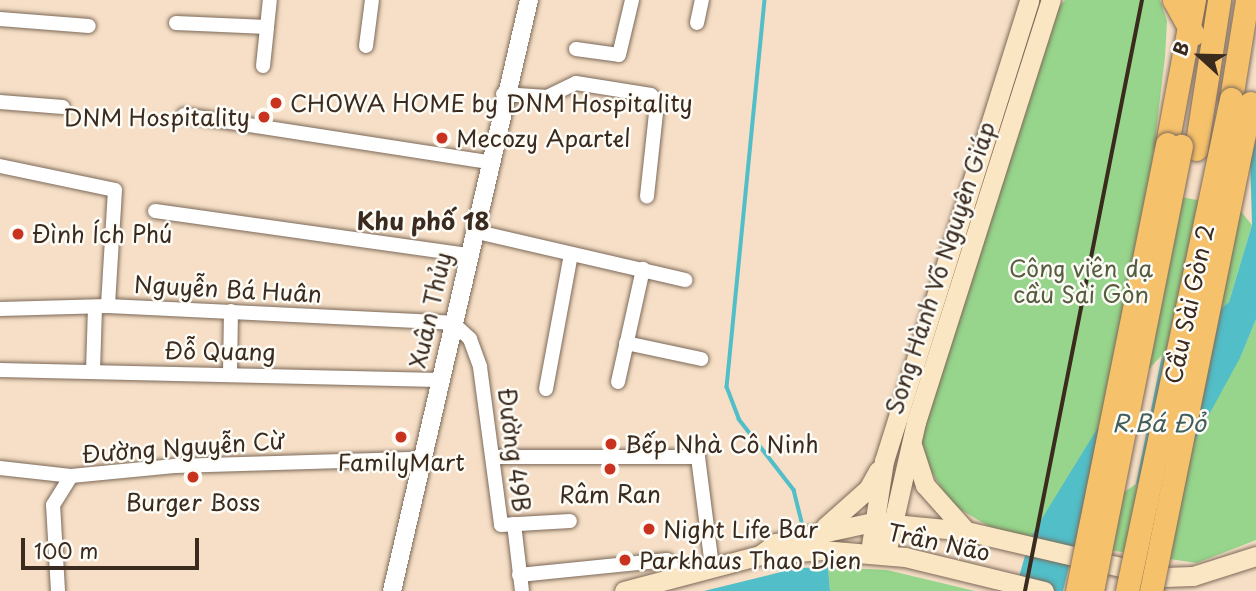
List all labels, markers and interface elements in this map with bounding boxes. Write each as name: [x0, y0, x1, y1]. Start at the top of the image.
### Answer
north arrow: [1165, 21, 1235, 91]
text: B: [1165, 37, 1196, 59]
place label: CHOWA HOME by DNM Hospitality: [290, 89, 692, 117]
marker: CHOWA HOME by DNM Hospitality: [268, 95, 284, 111]
place label: DNM Hospitality: [63, 103, 250, 131]
marker: DNM Hospitality: [256, 109, 272, 125]
street label: Song Hành Võ Nguyên Giáp: [879, 117, 1001, 419]
place label: Mecozy Apartel: [456, 124, 632, 152]
marker: Mecozy Apartel: [434, 130, 450, 146]
district label: Khu phố 18: [356, 207, 490, 235]
place label: Đình Ích Phú: [32, 220, 172, 248]
street label: Cầu Sài Gòn 2: [1158, 221, 1220, 387]
marker: Đình Ích Phú: [10, 226, 26, 242]
street label: Xuân Thủy: [403, 250, 457, 370]
park label: Công viên dạ cầu Sài Gòn: [1009, 254, 1153, 308]
street label: Nguyễn Bá Huân: [133, 270, 323, 308]
street label: Đỗ Quang: [164, 336, 276, 366]
street label: Đường 49B: [493, 387, 535, 513]
water label: R.Bá Đỏ: [1112, 409, 1206, 437]
street label: Đường Nguyễn Cừ: [80, 426, 286, 468]
marker: FamilyMart: [393, 429, 409, 445]
place label: Bếp Nhà Cô Ninh: [625, 430, 816, 458]
marker: Bếp Nhà Cô Ninh: [603, 436, 619, 452]
place label: FamilyMart: [337, 448, 465, 476]
marker: Râm Ran: [602, 461, 618, 477]
marker: Burger Boss: [185, 469, 201, 485]
place label: Râm Ran: [559, 480, 661, 508]
place label: Burger Boss: [126, 488, 260, 516]
place label: Night Life Bar: [663, 515, 819, 543]
street label: Trần Não: [885, 518, 993, 566]
marker: Night Life Bar: [641, 521, 657, 537]
scale bar: [24, 524, 203, 568]
text: 100 m: [34, 534, 98, 566]
place label: Parkhaus Thao Dien: [639, 546, 862, 574]
marker: Parkhaus Thao Dien: [617, 552, 633, 568]

